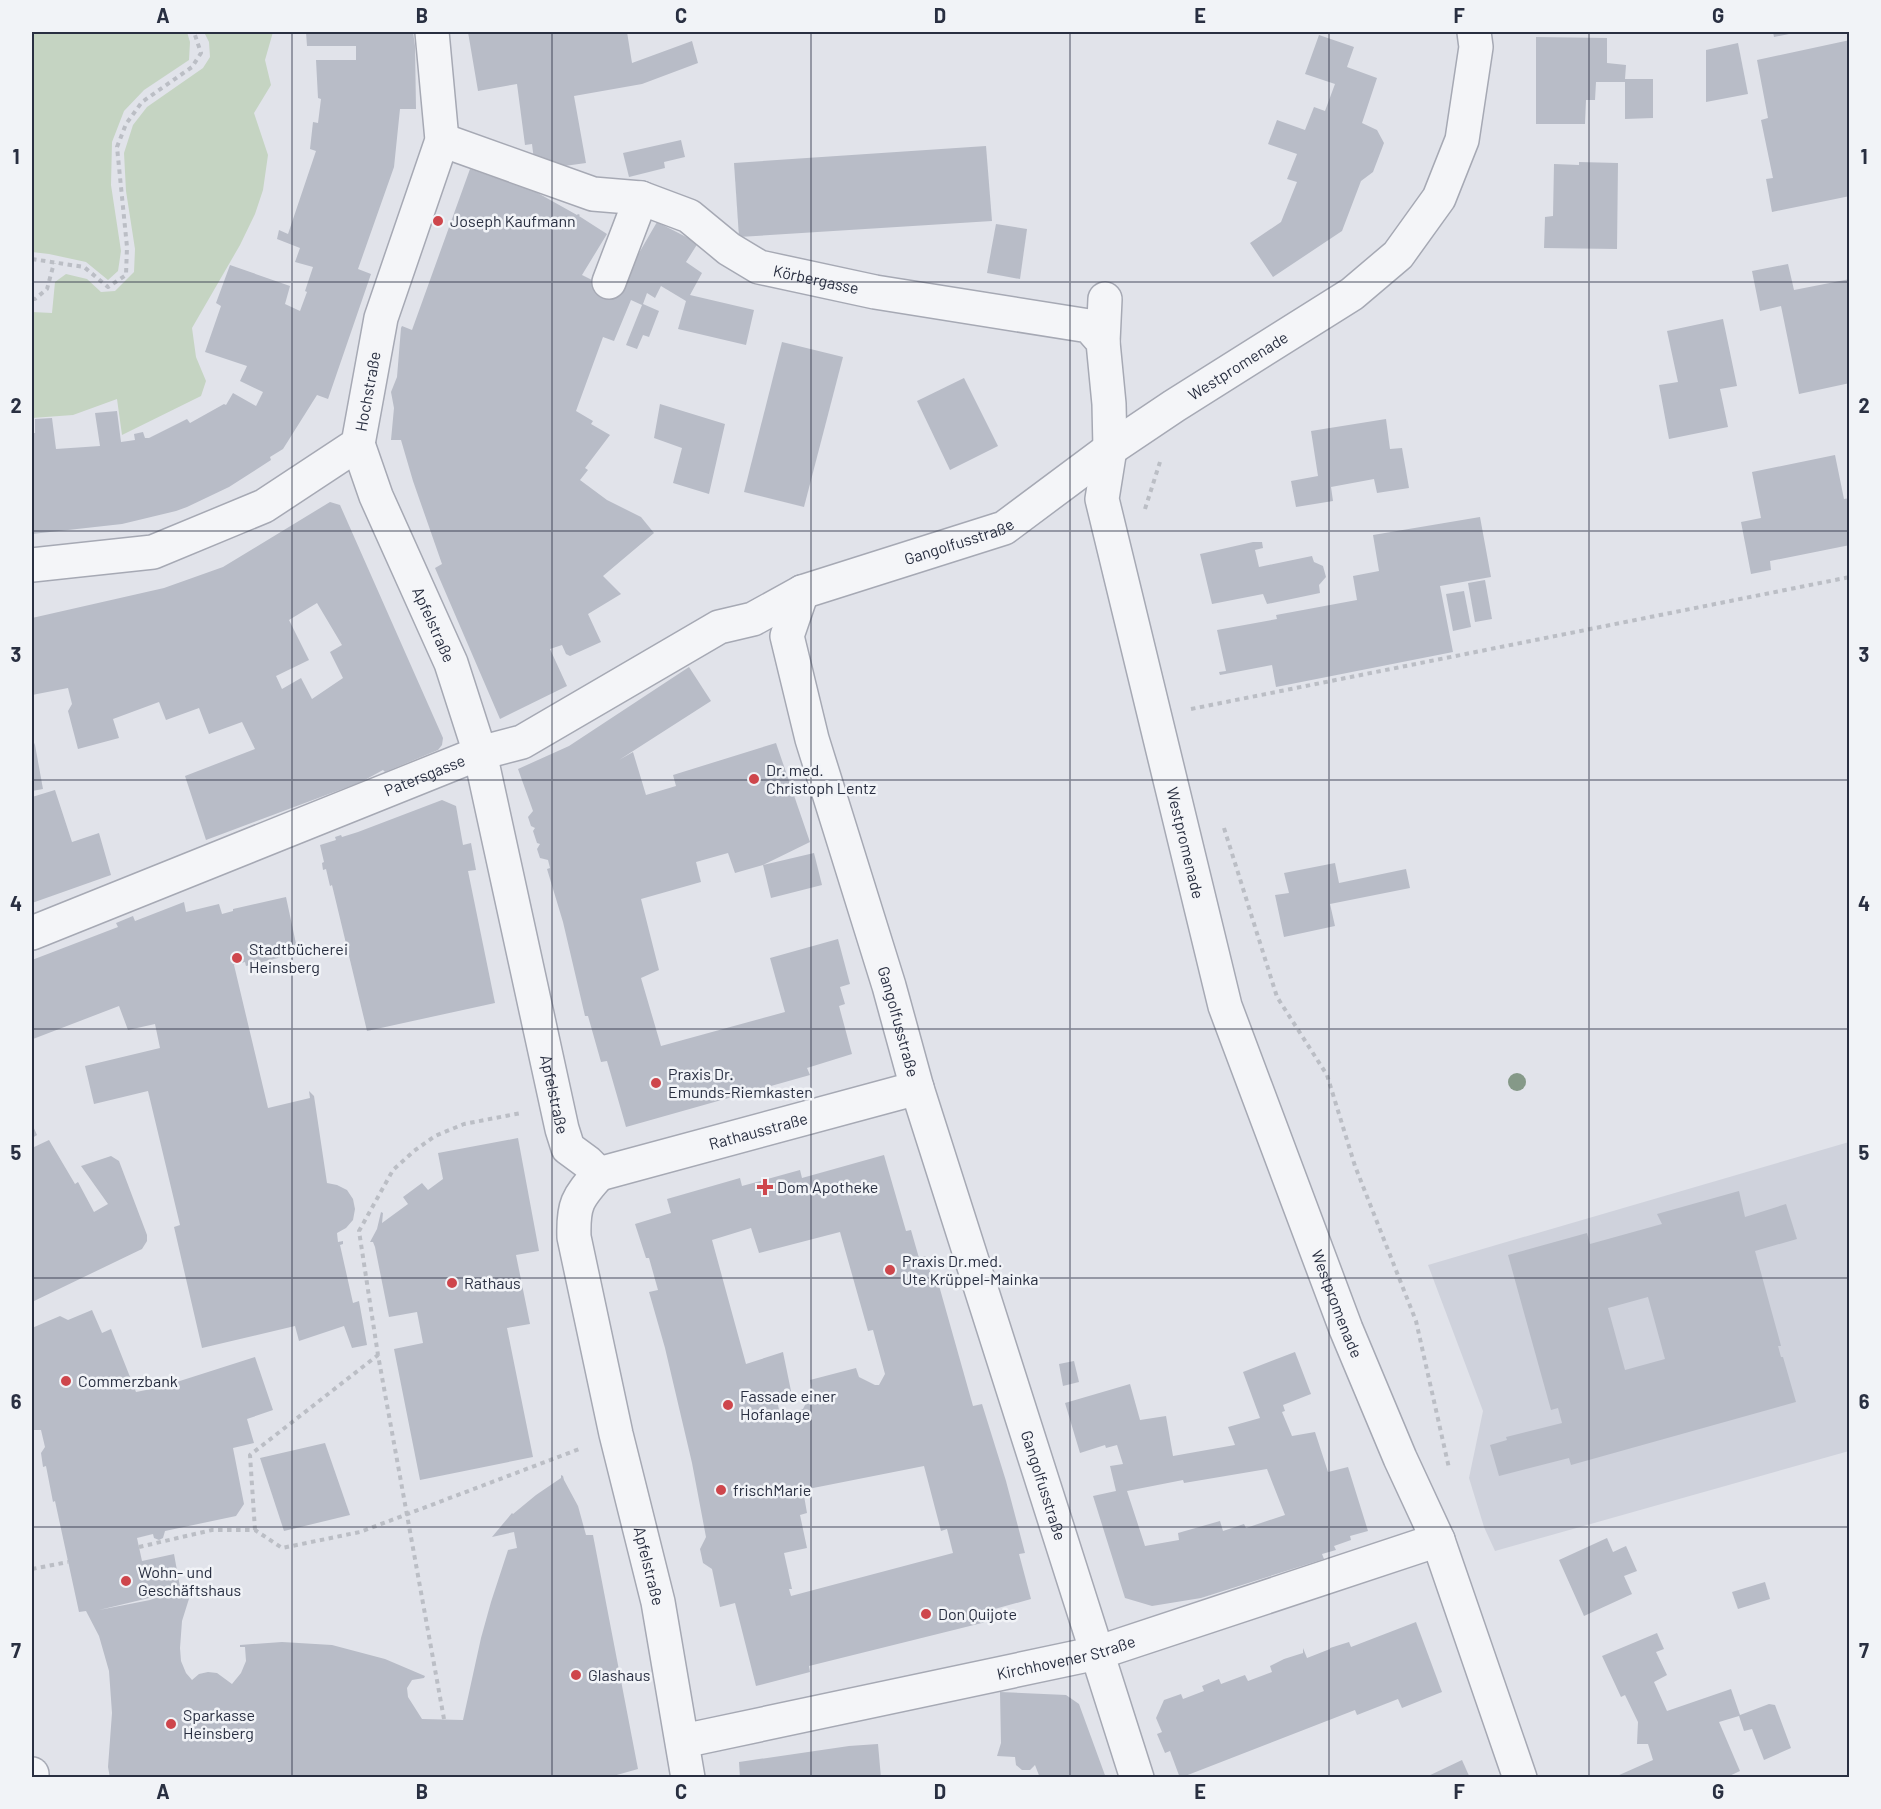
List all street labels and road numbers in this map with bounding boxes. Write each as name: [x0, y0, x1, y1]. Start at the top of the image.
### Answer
street label: Körbergasse: [772, 260, 861, 297]
street label: Westpromenade: [1184, 327, 1291, 404]
street label: Hochstraße: [350, 350, 384, 433]
street label: Gangolfusstraße: [902, 514, 1017, 568]
street label: Apfelstraße: [409, 584, 459, 665]
street label: Patersgasse: [381, 750, 468, 800]
street label: Westpromenade: [1163, 785, 1209, 900]
street label: Gangolfusstraße: [874, 964, 924, 1079]
street label: Apfelstraße: [537, 1053, 573, 1136]
street label: Rathausstraße: [707, 1108, 810, 1153]
street label: Westpromenade: [1308, 1247, 1367, 1360]
street label: Gangolfusstraße: [1018, 1428, 1071, 1542]
street label: Apfelstraße: [630, 1524, 668, 1607]
street label: Kirchhovener Straße: [995, 1631, 1138, 1683]

